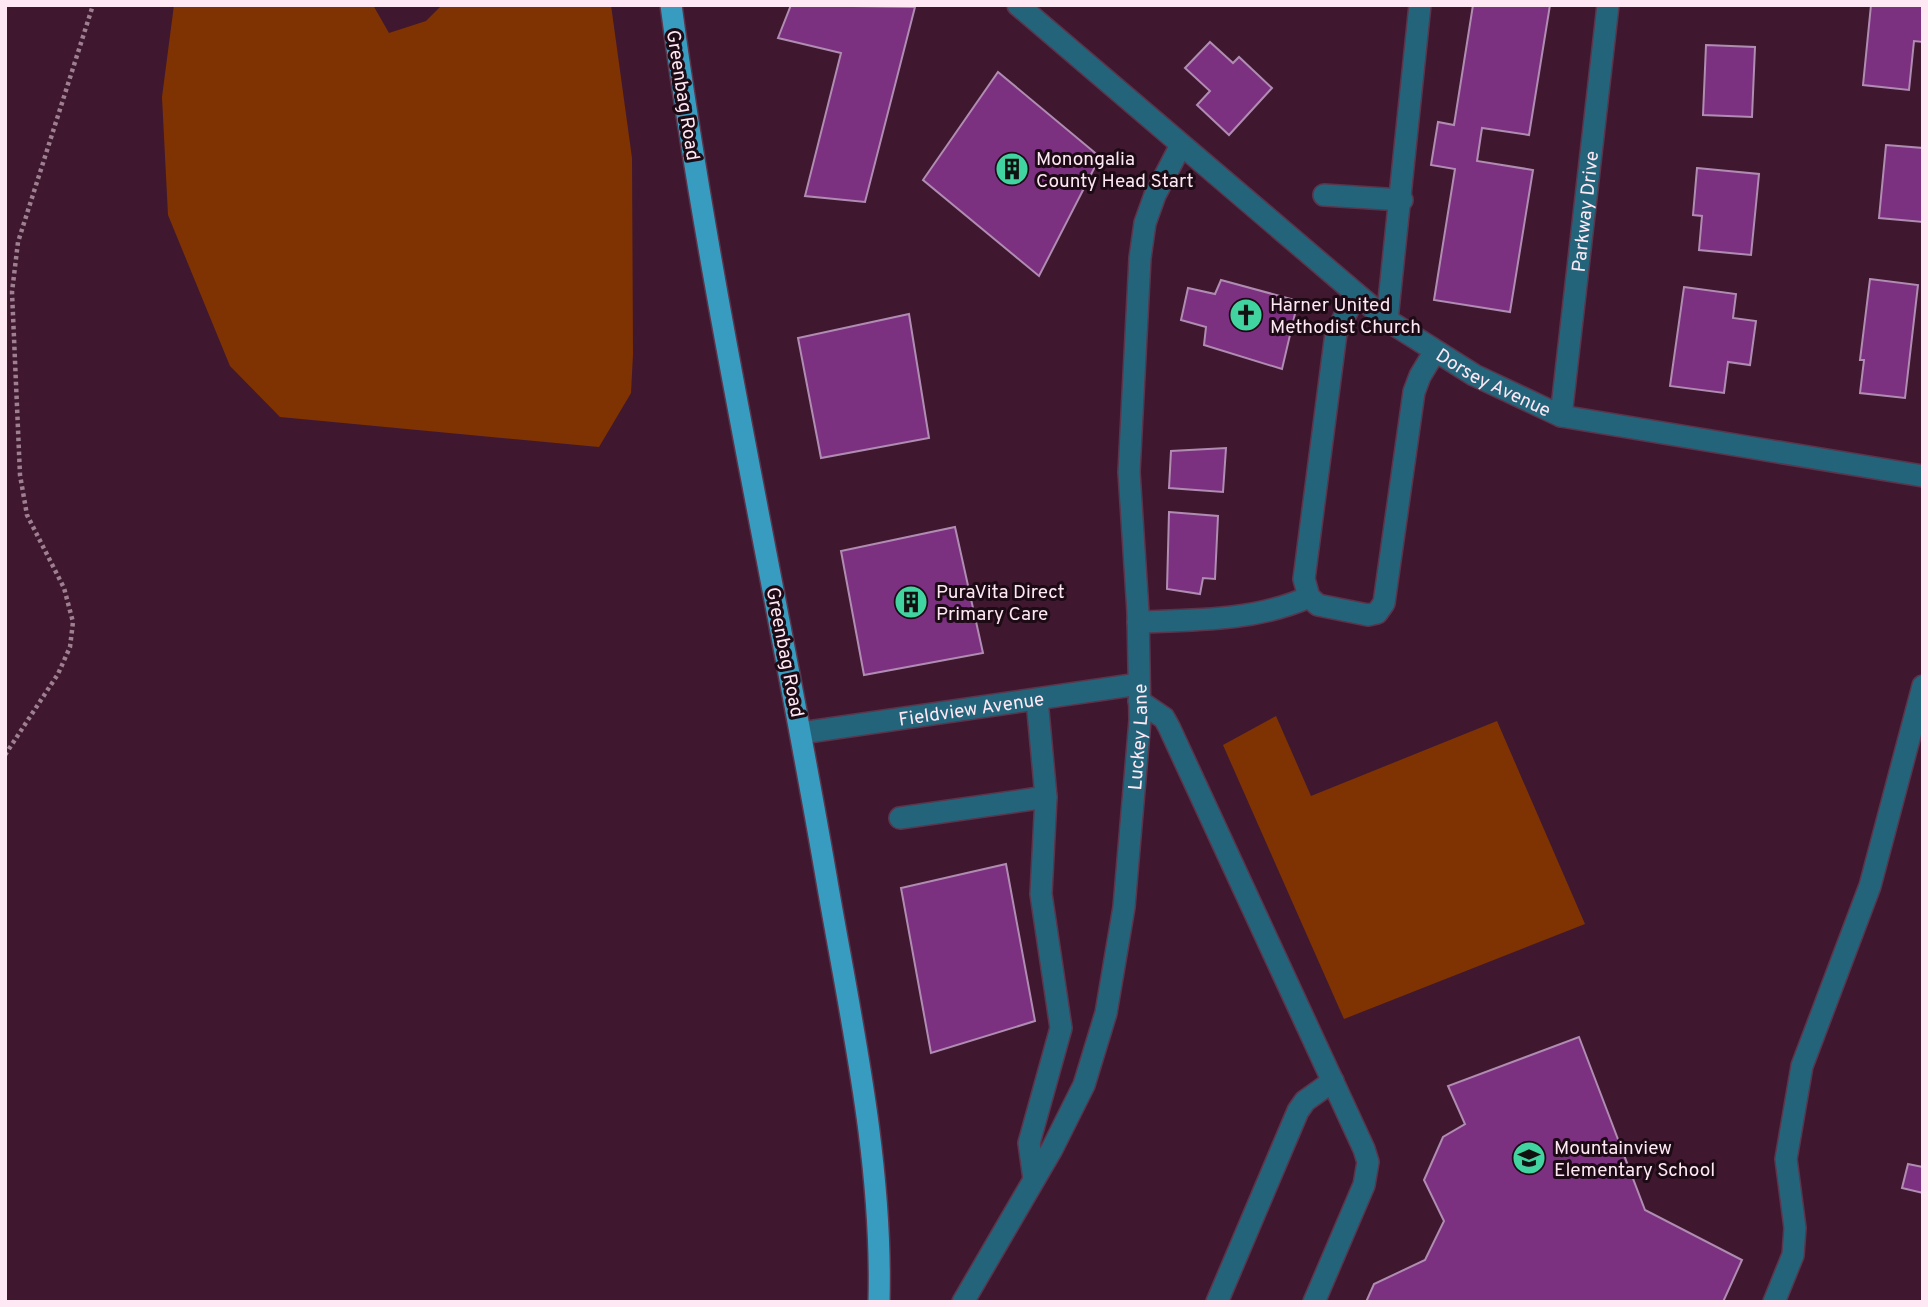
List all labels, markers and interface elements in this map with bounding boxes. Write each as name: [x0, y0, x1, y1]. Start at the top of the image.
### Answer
street label: Greenbag Road: [660, 28, 704, 162]
place label: Monongalia County Head Start: [1036, 148, 1194, 194]
building icon: Monongalia County Head Start: [993, 150, 1031, 188]
street label: Parkway Drive: [1568, 150, 1605, 273]
place label: Harner United Methodist Church: [1270, 294, 1421, 340]
church icon: Harner United Methodist Church: [1227, 296, 1265, 334]
street label: Dorsey Avenue: [1431, 344, 1554, 424]
place label: PuraVita Direct Primary Care: [936, 581, 1065, 627]
building icon: PuraVita Direct Primary Care: [892, 583, 930, 621]
street label: Greenbag Road: [760, 585, 808, 719]
street label: Luckey Lane: [1124, 683, 1154, 791]
street label: Fieldview Avenue: [897, 688, 1046, 733]
place label: Mountainview Elementary School: [1554, 1137, 1715, 1183]
school or university icon: Mountainview Elementary School: [1510, 1139, 1548, 1177]

